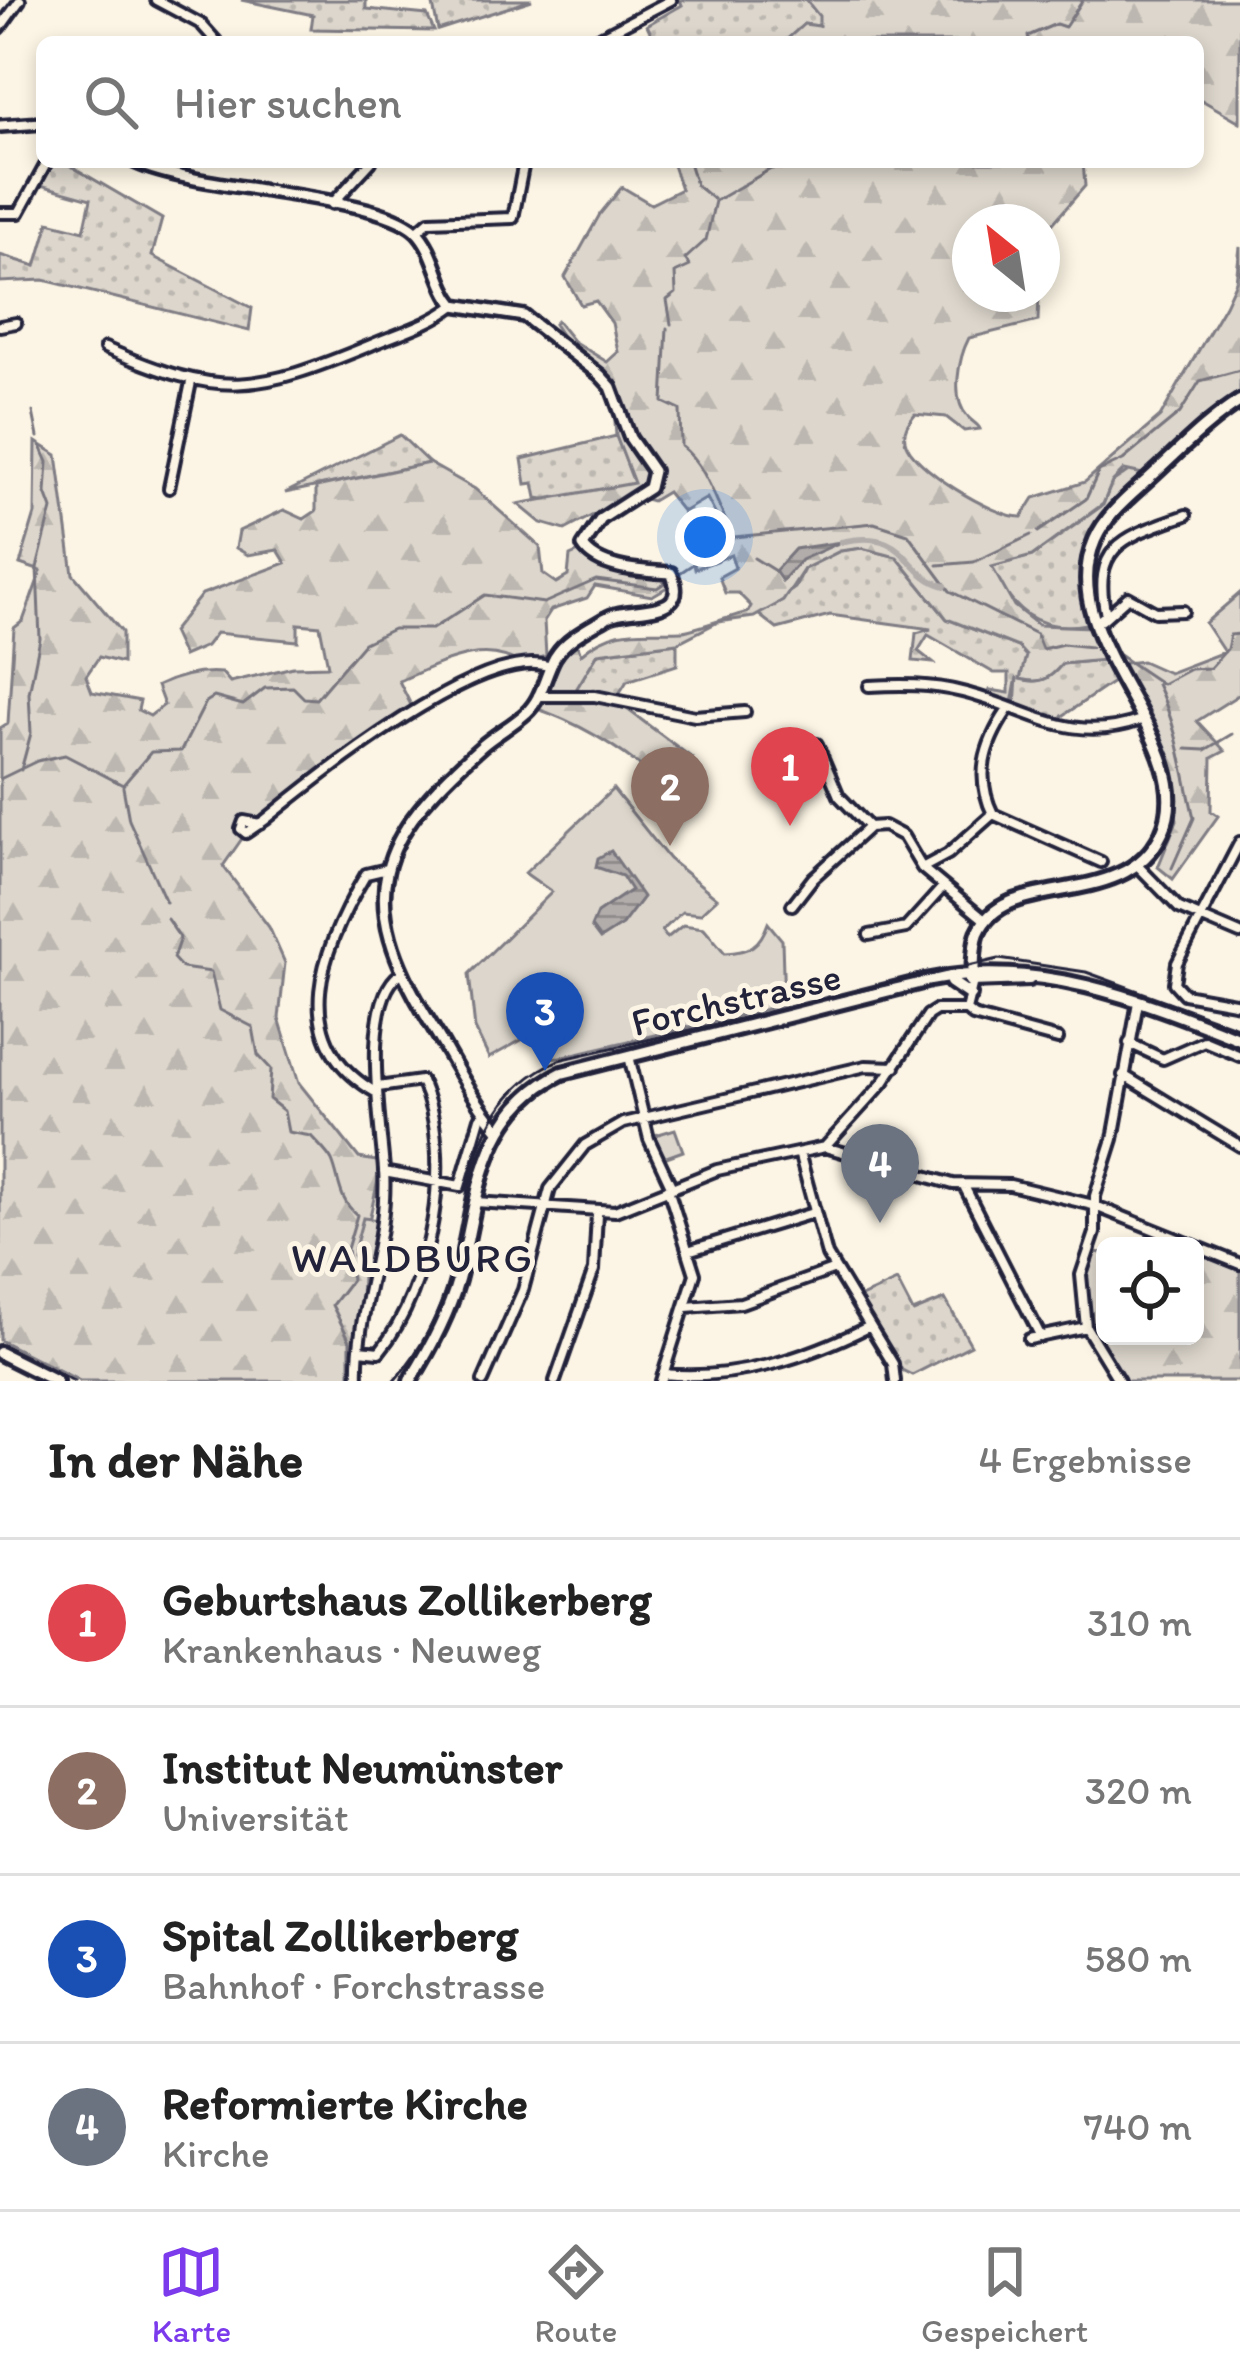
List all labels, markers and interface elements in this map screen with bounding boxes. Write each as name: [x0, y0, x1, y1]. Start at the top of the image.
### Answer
search box: [36, 36, 1204, 168]
icon: search: [78, 69, 144, 135]
text: Hier suchen: [174, 75, 402, 129]
north arrow: [952, 204, 1060, 312]
your location: [675, 507, 735, 567]
pin: 1: [751, 727, 829, 826]
pin: 2: [631, 747, 709, 846]
street label: Forchstrasse: [627, 952, 845, 1046]
pin: 3: [506, 972, 584, 1071]
pin: 4: [841, 1124, 919, 1223]
district label: WALDBURG: [291, 1232, 535, 1283]
map controls: [1096, 1237, 1204, 1345]
button: locate: [1096, 1237, 1204, 1345]
text: In der Nähe: [48, 1429, 303, 1490]
text: 4 Ergebnisse: [978, 1436, 1192, 1483]
text: Geburtshaus Zollikerberg: [162, 1572, 652, 1626]
text: 1: [78, 1599, 96, 1646]
text: 310 m: [1087, 1599, 1192, 1646]
text: Krankenhaus · Neuweg: [162, 1626, 541, 1673]
text: Institut Neumünster: [162, 1740, 562, 1794]
text: 2: [77, 1767, 97, 1814]
text: 320 m: [1085, 1767, 1192, 1814]
text: Universität: [162, 1794, 349, 1841]
text: Spital Zollikerberg: [162, 1908, 518, 1962]
text: 3: [76, 1935, 98, 1982]
text: 580 m: [1085, 1935, 1192, 1982]
text: Bahnhof · Forchstrasse: [162, 1962, 545, 2009]
text: Reformierte Kirche: [162, 2076, 528, 2130]
text: 4: [75, 2103, 99, 2150]
text: 740 m: [1084, 2103, 1192, 2150]
text: Kirche: [162, 2130, 269, 2177]
tab: Karte: [152, 2239, 231, 2350]
tab: Route: [535, 2239, 618, 2350]
tab: Gespeichert: [921, 2239, 1088, 2350]

